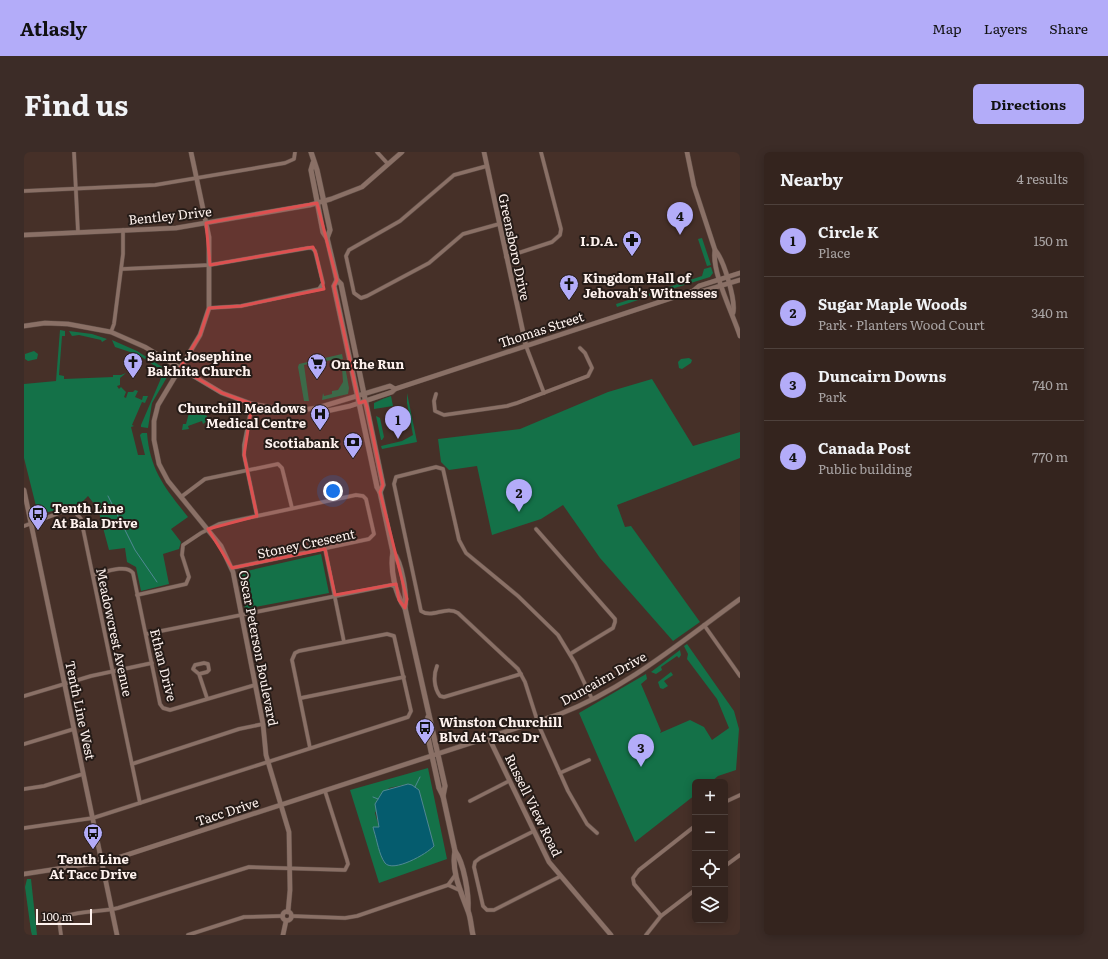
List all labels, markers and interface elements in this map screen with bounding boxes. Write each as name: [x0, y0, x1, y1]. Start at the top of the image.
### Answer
text: Atlasly: [20, 14, 87, 42]
text: Map: [932, 18, 962, 38]
text: Layers: [984, 18, 1027, 38]
text: Share: [1049, 18, 1088, 38]
text: Find us: [24, 83, 128, 125]
button: Directions: [973, 84, 1084, 124]
text: Nearby: [780, 166, 843, 191]
text: 4 results: [1017, 169, 1068, 188]
street label: Greensboro Drive: [494, 192, 536, 303]
street label: Bentley Drive: [127, 201, 213, 229]
pin: 4: [667, 202, 693, 235]
text: Circle K: [818, 220, 879, 243]
pharmacy icon: I.D.A.: [621, 229, 643, 257]
place label: I.D.A.: [580, 231, 618, 250]
text: 1: [790, 231, 796, 250]
text: 150 m: [1033, 231, 1068, 250]
text: Place: [818, 243, 850, 262]
place label: Kingdom Hall of Jehovah's Witnesses: [583, 268, 718, 302]
church icon: Kingdom Hall of Jehovah's Witnesses: [558, 273, 580, 301]
text: Sugar Maple Woods: [818, 292, 967, 315]
text: 2: [790, 303, 796, 322]
text: 340 m: [1031, 303, 1068, 322]
street label: Thomas Street: [496, 306, 587, 352]
text: Park · Planters Wood Court: [818, 315, 985, 334]
place label: Saint Josephine Bakhita Church: [147, 346, 252, 380]
church icon: Saint Josephine Bakhita Church: [122, 351, 144, 379]
supermarket icon: On the Run: [306, 352, 328, 380]
place label: On the Run: [331, 354, 404, 373]
text: Duncairn Downs: [818, 364, 946, 387]
text: 3: [789, 375, 797, 394]
text: 740 m: [1032, 375, 1068, 394]
text: Park: [818, 387, 847, 406]
place label: Churchill Meadows Medical Centre: [178, 398, 307, 432]
hospital icon: Churchill Meadows Medical Centre: [309, 403, 331, 431]
pin: 1: [385, 406, 411, 439]
bank icon: Scotiabank: [342, 431, 364, 459]
place label: Scotiabank: [265, 433, 339, 452]
text: Canada Post: [818, 436, 910, 459]
text: 4: [789, 447, 797, 466]
text: 770 m: [1032, 447, 1068, 466]
text: Public building: [818, 459, 912, 478]
pin: 2: [506, 479, 532, 512]
your location: [323, 481, 343, 501]
place label: Tenth Line At Bala Drive: [52, 498, 138, 532]
bus stop icon: Tenth Line At Bala Drive: [27, 503, 49, 531]
street label: Stoney Crescent: [255, 523, 357, 563]
street label: Meadowcrest Avenue: [92, 566, 138, 698]
street label: Oscar Peterson Boulevard: [235, 569, 283, 728]
street label: Ethan Drive: [146, 627, 182, 704]
street label: Duncairn Drive: [556, 646, 650, 710]
street label: Tenth Line West: [61, 659, 101, 762]
place label: Winston Churchill Blvd At Tacc Dr: [439, 712, 563, 746]
bus stop icon: Winston Churchill Blvd At Tacc Dr: [414, 717, 436, 745]
pin: 3: [628, 734, 654, 767]
street label: Russell View Road: [501, 750, 567, 860]
map controls: [692, 779, 728, 923]
button: +: [692, 779, 728, 815]
street label: Tacc Drive: [193, 792, 261, 830]
button: −: [692, 815, 728, 851]
bus stop icon: Tenth Line At Tacc Drive: [82, 822, 104, 850]
place label: Tenth Line At Tacc Drive: [49, 849, 137, 883]
button: locate: [692, 851, 728, 887]
button: layers: [692, 887, 728, 923]
scale bar: [36, 907, 92, 926]
text: 100 m: [42, 908, 72, 924]

